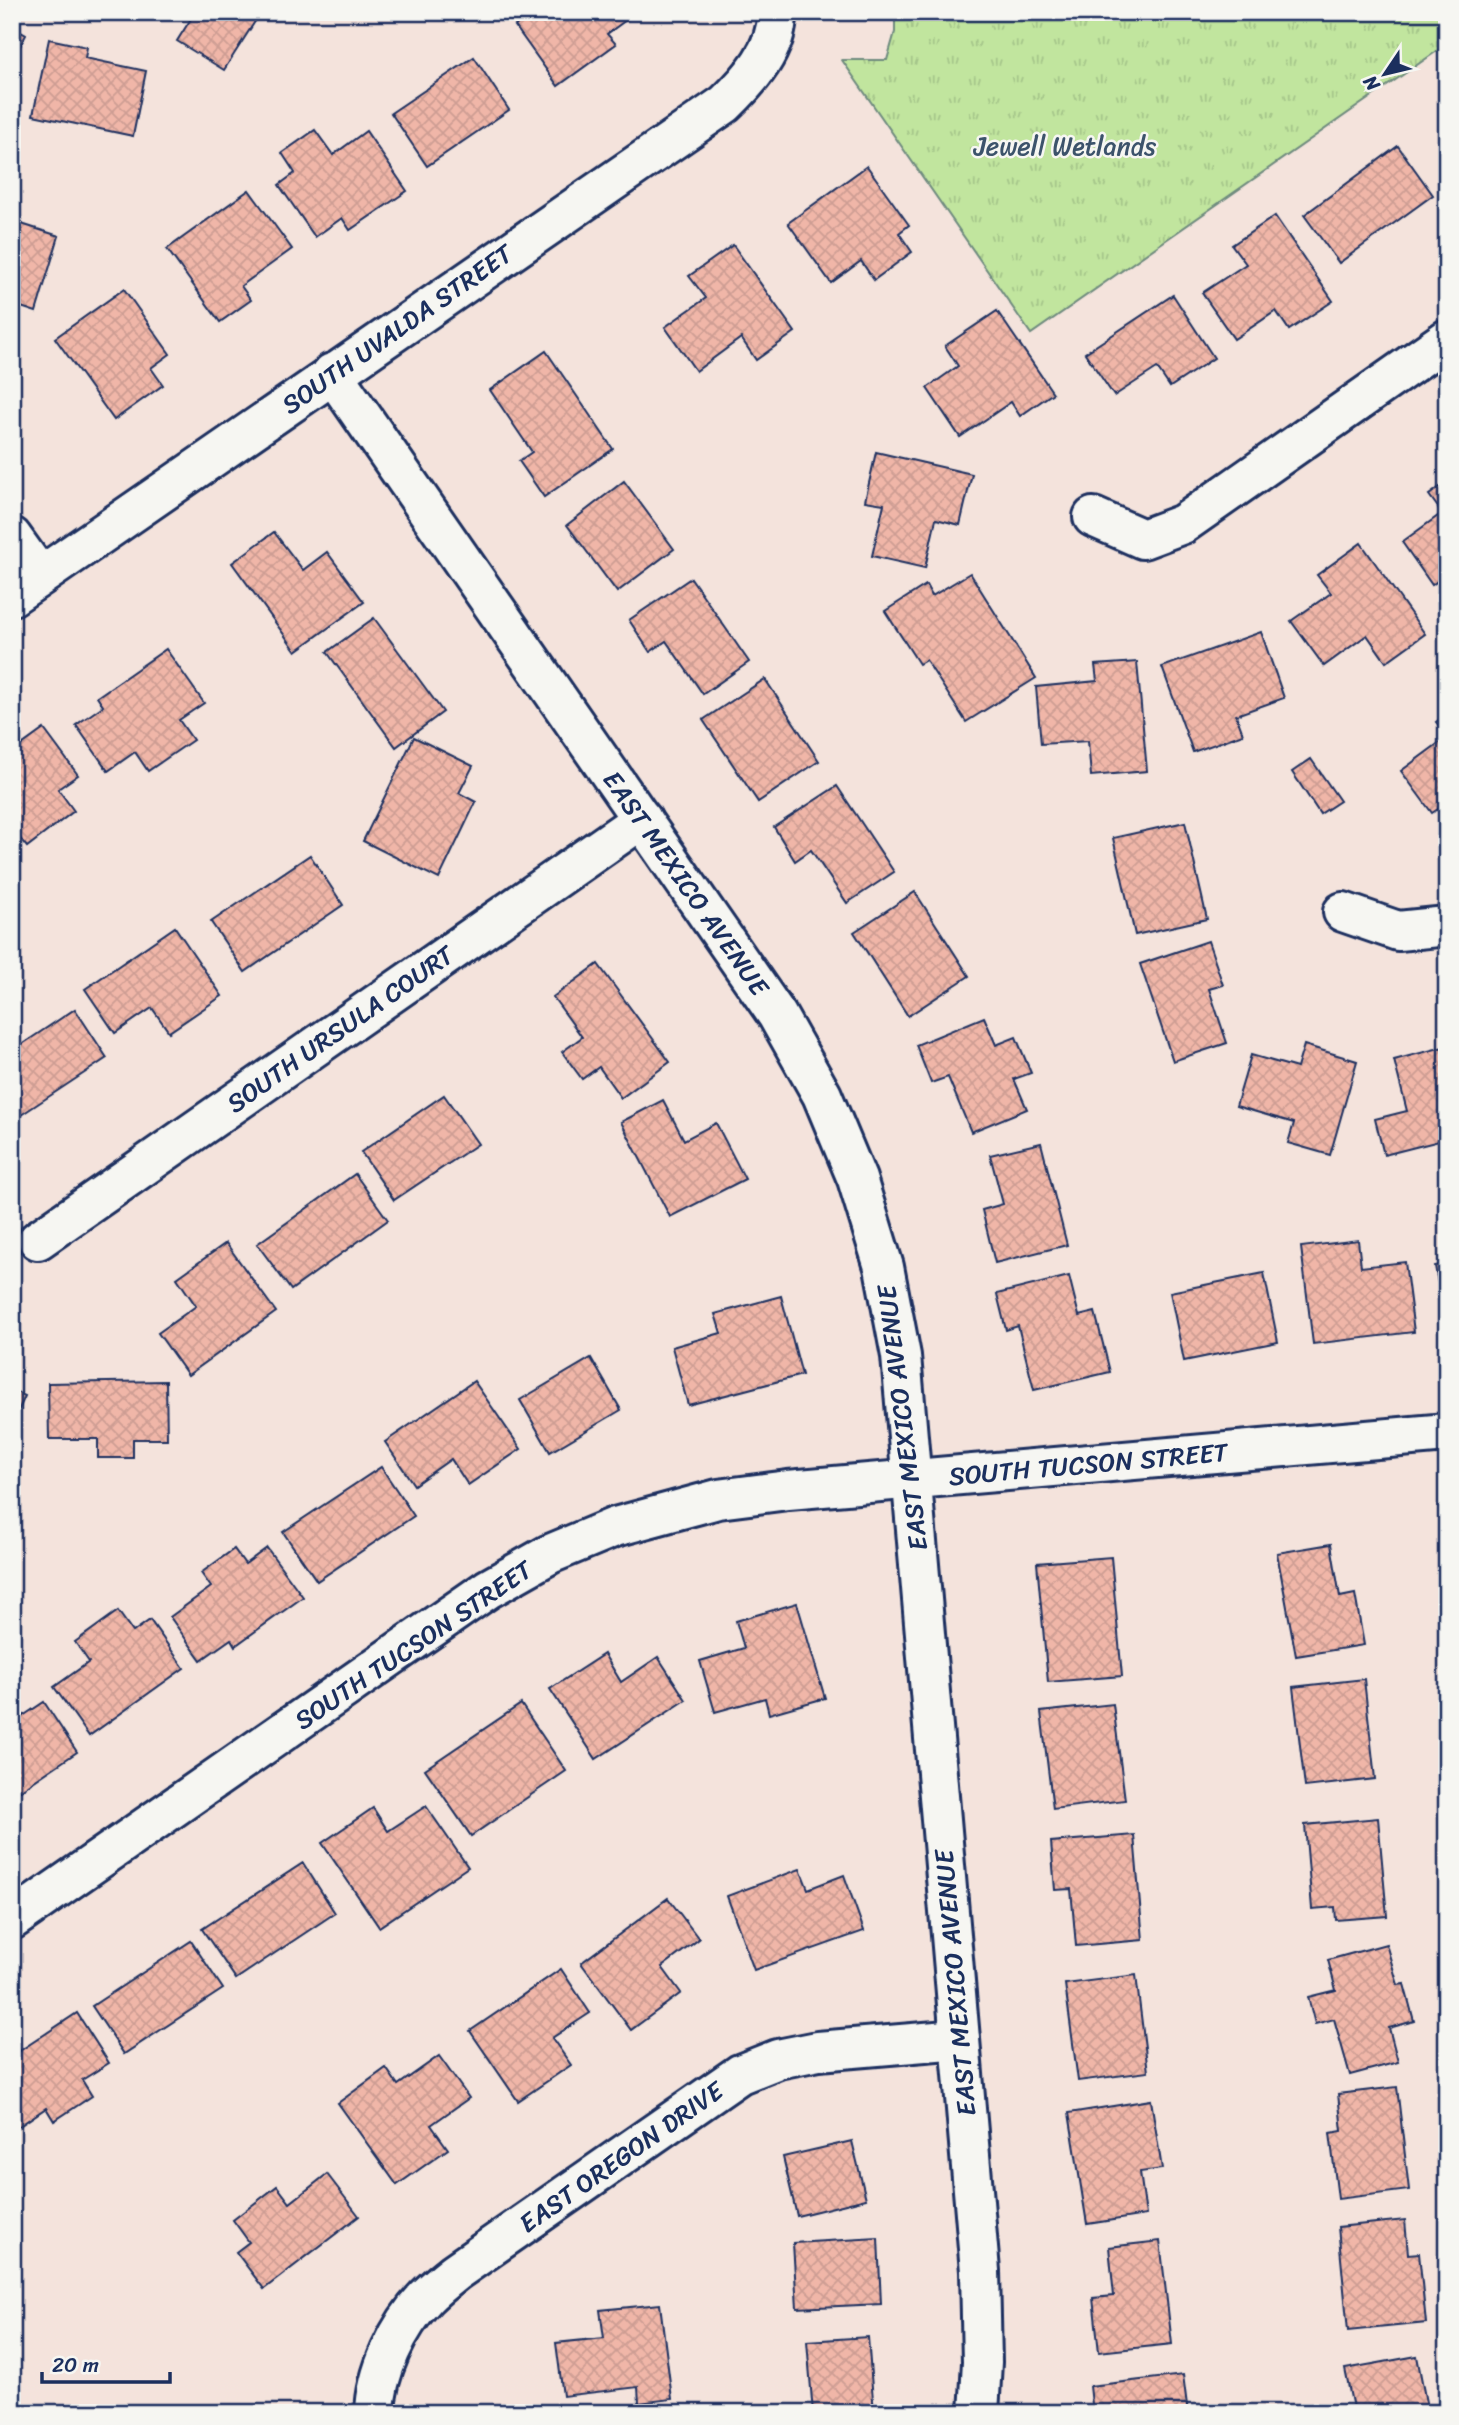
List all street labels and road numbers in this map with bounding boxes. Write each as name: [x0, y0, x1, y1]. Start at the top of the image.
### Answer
street label: SOUTH UVALDA STREET: [271, 231, 524, 427]
street label: EAST MEXICO AVENUE: [591, 760, 782, 1007]
street label: SOUTH URSULA COURT: [216, 932, 465, 1125]
street label: EAST MEXICO AVENUE: [863, 1281, 941, 1553]
street label: SOUTH TUCSON STREET: [947, 1429, 1231, 1499]
street label: SOUTH TUCSON STREET: [284, 1547, 544, 1742]
street label: EAST MEXICO AVENUE: [920, 1846, 990, 2118]
street label: EAST OREGON DRIVE: [509, 2068, 735, 2245]

